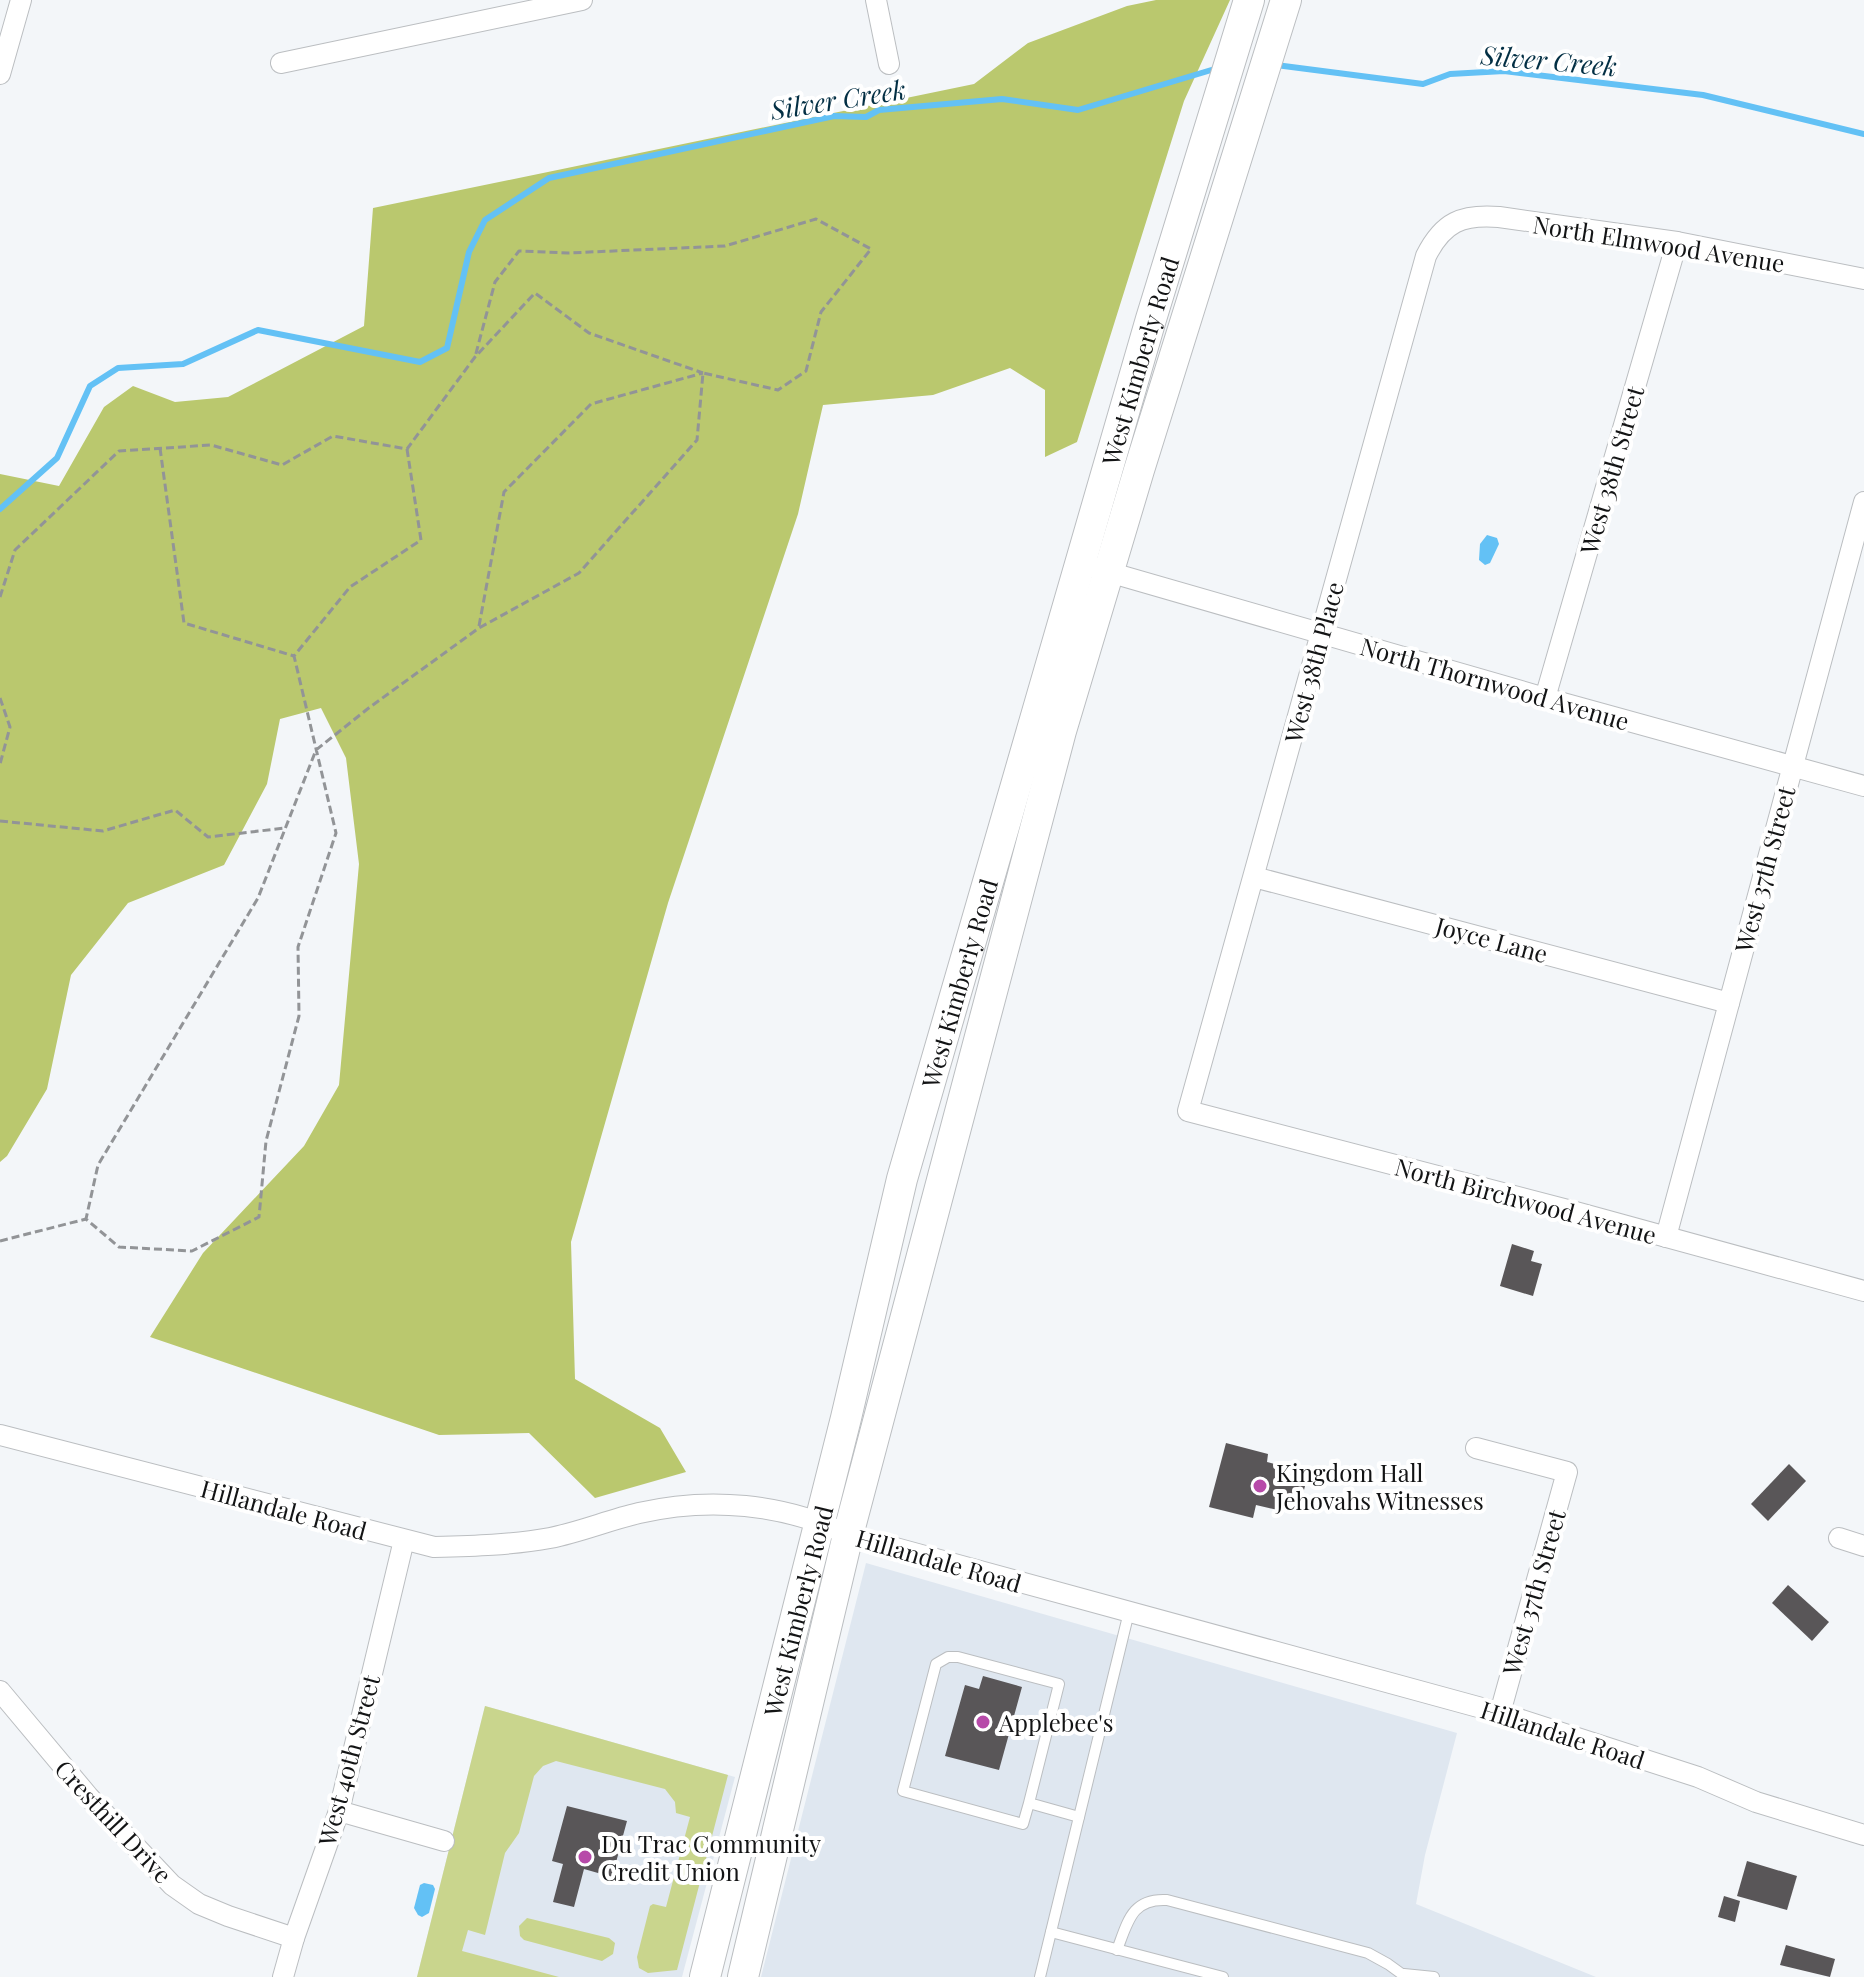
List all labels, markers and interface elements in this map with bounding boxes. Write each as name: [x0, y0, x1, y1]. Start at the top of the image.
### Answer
water label: Silver Creek: [1479, 37, 1618, 83]
water label: Silver Creek: [767, 71, 908, 127]
street label: North Elmwood Avenue: [1531, 207, 1787, 279]
street label: West Kimberly Road: [1093, 252, 1185, 470]
street label: West 38th Street: [1571, 382, 1650, 559]
street label: West 38th Place: [1276, 578, 1350, 747]
street label: North Thornwood Avenue: [1357, 629, 1633, 737]
street label: West 37th Street: [1726, 782, 1802, 956]
street label: West Kimberly Road: [913, 875, 1004, 1092]
street label: Joyce Lane: [1432, 908, 1551, 969]
street label: North Birchwood Avenue: [1392, 1150, 1660, 1250]
place label: Kingdom Hall Jehovahs Witnesses: [1275, 1456, 1484, 1516]
street label: Hillandale Road: [198, 1471, 371, 1547]
marker: Kingdom Hall Jehovahs Witnesses: [1251, 1477, 1269, 1495]
street label: West Kimberly Road: [755, 1502, 839, 1720]
street label: West 37th Street: [1494, 1505, 1572, 1679]
street label: Hillandale Road: [853, 1521, 1025, 1599]
street label: West 40th Street: [310, 1670, 386, 1850]
street label: Hillandale Road: [1477, 1692, 1649, 1776]
place label: Applebee's: [998, 1706, 1114, 1738]
marker: Applebee's: [974, 1713, 992, 1731]
street label: Cresthill Drive: [49, 1752, 179, 1890]
place label: Du Trac Community Credit Union: [601, 1827, 821, 1887]
marker: Du Trac Community Credit Union: [576, 1848, 594, 1866]

